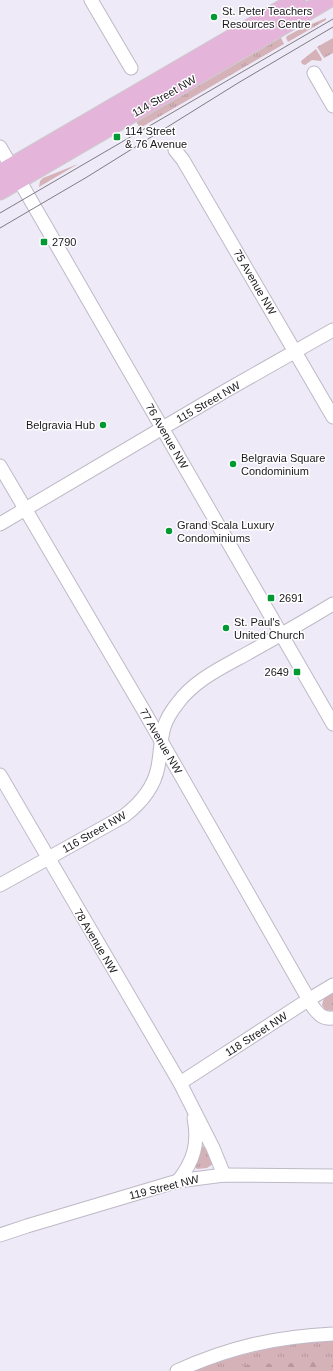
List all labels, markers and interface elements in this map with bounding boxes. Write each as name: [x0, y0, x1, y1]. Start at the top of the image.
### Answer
place label: St. Peter Teachers Resources Centre: [222, 5, 313, 30]
marker: St. Peter Teachers Resources Centre: [209, 12, 219, 22]
street label: 114 Street NW: [130, 73, 198, 119]
place label: 114 Street & 76 Avenue: [125, 125, 187, 150]
marker: 114 Street & 76 Avenue: [112, 132, 122, 142]
place label: 2790: [52, 236, 76, 248]
marker: 2790: [39, 237, 49, 247]
street label: 75 Avenue NW: [232, 247, 279, 317]
street label: 115 Street NW: [174, 379, 242, 425]
street label: 76 Avenue NW: [144, 401, 191, 471]
place label: Belgravia Hub: [26, 419, 95, 431]
marker: Belgravia Hub: [98, 420, 108, 430]
place label: Belgravia Square Condominium: [241, 452, 325, 477]
marker: Belgravia Square Condominium: [228, 459, 238, 469]
place label: Grand Scala Luxury Condominiums: [177, 519, 275, 544]
marker: Grand Scala Luxury Condominiums: [164, 526, 174, 536]
place label: 2691: [279, 592, 303, 604]
marker: 2691: [266, 593, 276, 603]
place label: St. Paul's United Church: [234, 616, 304, 641]
marker: St. Paul's United Church: [221, 623, 231, 633]
place label: 2649: [265, 666, 289, 678]
marker: 2649: [292, 667, 302, 677]
street label: 77 Avenue NW: [138, 706, 185, 776]
street label: 116 Street NW: [60, 809, 128, 855]
street label: 78 Avenue NW: [72, 907, 120, 976]
street label: 118 Street NW: [223, 1009, 290, 1058]
street label: 119 Street NW: [128, 1172, 201, 1201]

